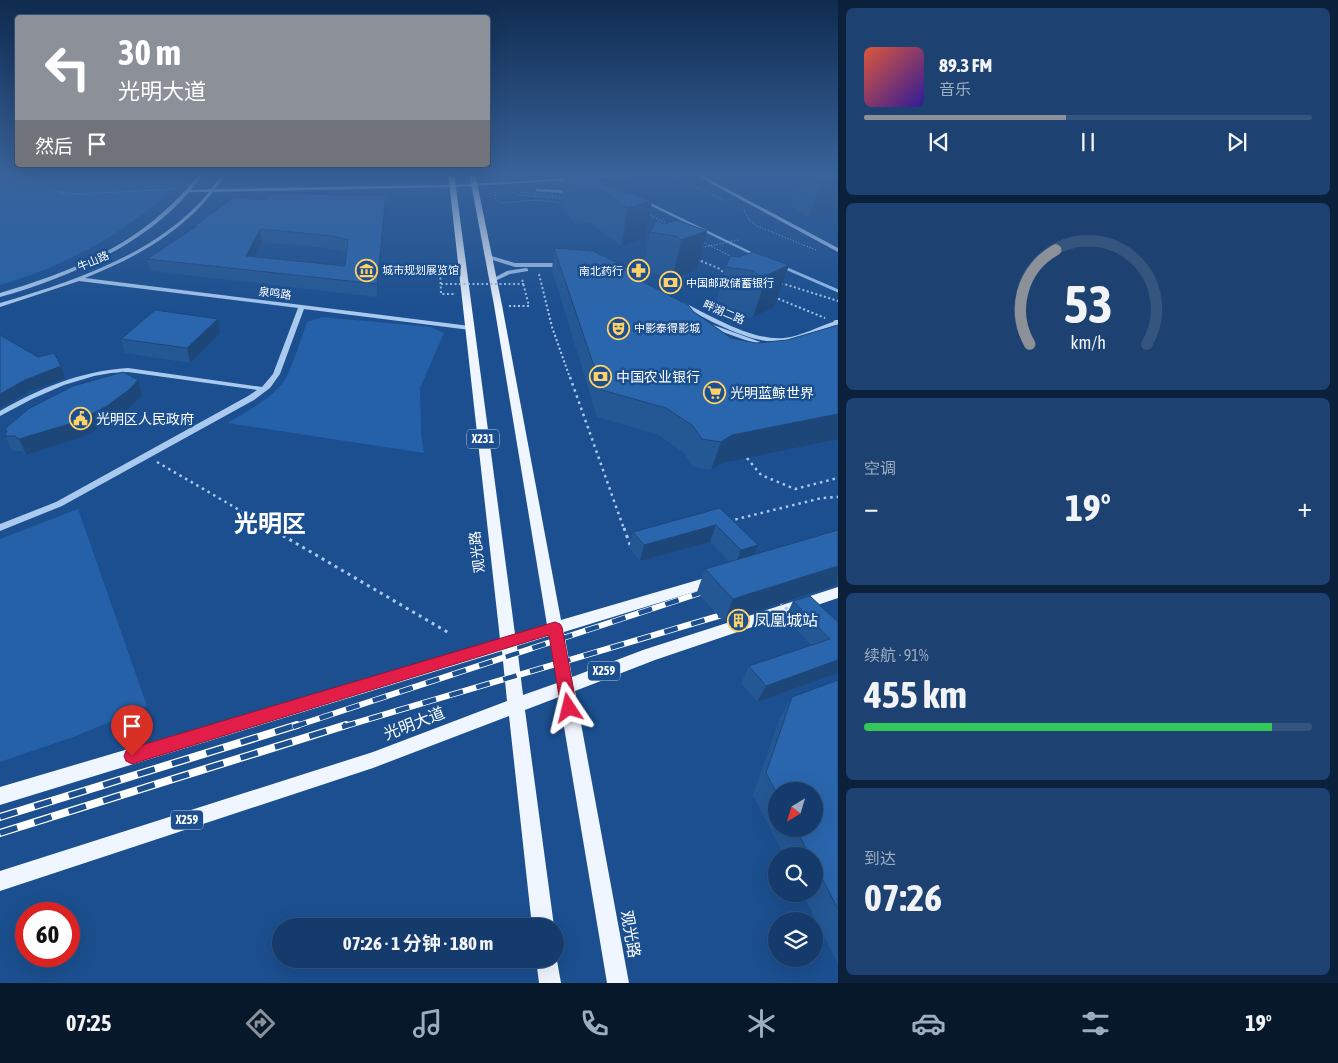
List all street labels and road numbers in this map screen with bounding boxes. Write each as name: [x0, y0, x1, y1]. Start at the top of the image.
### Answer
street label: 牛山路: [75, 249, 111, 273]
street label: 泉鸣路: [258, 285, 292, 301]
street label: 畔湖二路: [701, 298, 747, 326]
road number: X231: [467, 429, 499, 448]
street label: 观光路: [467, 530, 487, 574]
road number: X259: [588, 661, 620, 680]
street label: 光明大道: [381, 703, 447, 743]
road number: X259: [171, 810, 203, 830]
street label: 观光路: [618, 909, 644, 959]

